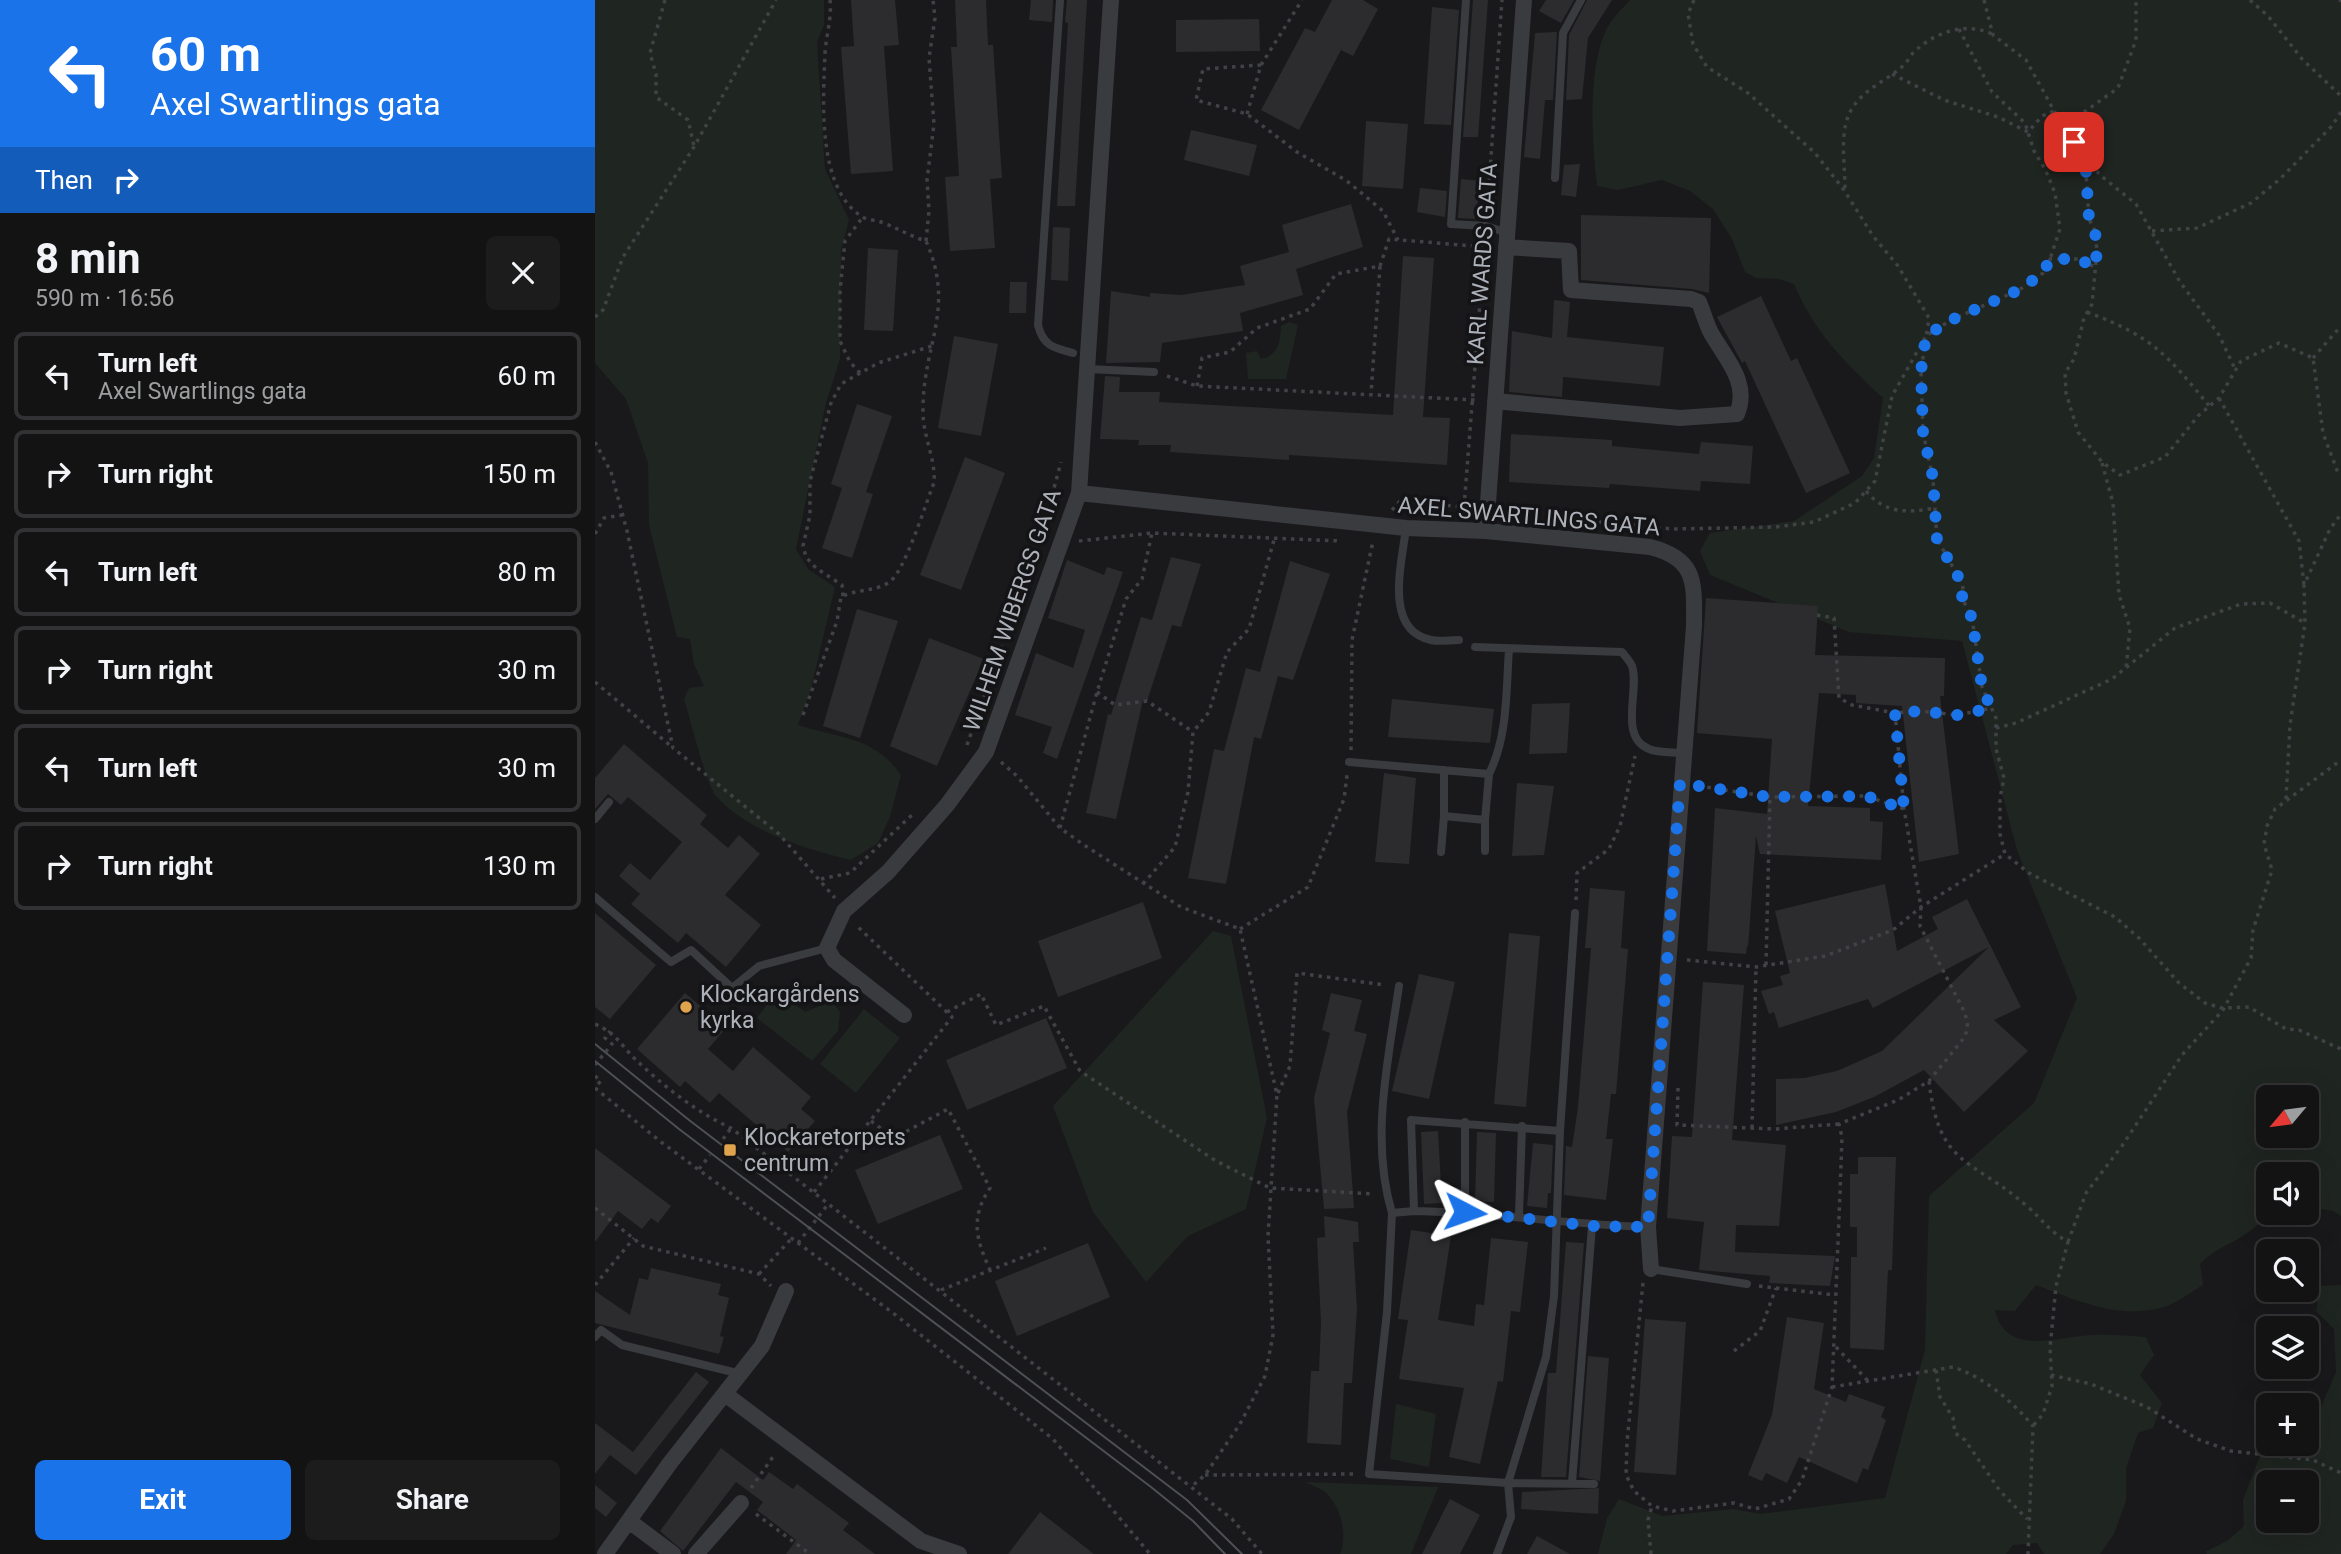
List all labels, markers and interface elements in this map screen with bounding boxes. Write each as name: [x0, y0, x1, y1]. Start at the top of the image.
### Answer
text: 60 m: [150, 26, 261, 83]
icon: left: [35, 28, 126, 119]
text: Axel Swartlings gata: [150, 85, 441, 123]
pin: [2044, 112, 2104, 172]
icon: arrive: [2055, 123, 2093, 161]
icon: right: [107, 161, 145, 199]
street label: KARL WARDS GATA: [1462, 162, 1503, 366]
text: Then: [35, 165, 93, 195]
text: 8 min: [35, 234, 141, 283]
button: close: [486, 236, 560, 310]
text: 590 m · 16:56: [35, 285, 174, 312]
text: Turn left: [98, 348, 197, 378]
icon: left: [39, 357, 77, 395]
text: 60 m: [498, 361, 556, 391]
text: Axel Swartlings gata: [98, 378, 307, 405]
icon: right: [39, 455, 77, 493]
text: Turn right: [98, 459, 213, 489]
text: 150 m: [483, 459, 556, 489]
street label: WILHEM WIBERGS GATA: [958, 485, 1067, 735]
street label: AXEL SWARTLINGS GATA: [1397, 492, 1661, 541]
icon: left: [39, 553, 77, 591]
text: Turn left: [98, 557, 197, 587]
text: 80 m: [498, 557, 556, 587]
icon: right: [39, 651, 77, 689]
text: Turn right: [98, 655, 213, 685]
text: 30 m: [498, 655, 556, 685]
icon: left: [39, 749, 77, 787]
text: Turn left: [98, 753, 197, 783]
text: 30 m: [498, 753, 556, 783]
icon: right: [39, 847, 77, 885]
text: Turn right: [98, 851, 213, 881]
text: 130 m: [483, 851, 556, 881]
place label: Klockargårdens kyrka: [700, 981, 860, 1034]
marker: Klockargårdens kyrka: [678, 999, 694, 1015]
north arrow: [2256, 1085, 2319, 1148]
map controls: [2256, 1085, 2319, 1533]
place label: Klockaretorpets centrum: [744, 1124, 906, 1177]
marker: Klockaretorpets centrum: [722, 1142, 738, 1158]
button: sound: [2256, 1162, 2319, 1225]
position arrow: [1428, 1175, 1502, 1249]
button: search: [2256, 1239, 2319, 1302]
button: layers: [2256, 1316, 2319, 1379]
button: +: [2256, 1393, 2319, 1456]
button: Exit: [35, 1460, 291, 1540]
button: Share: [305, 1460, 560, 1540]
button: −: [2256, 1470, 2319, 1533]

